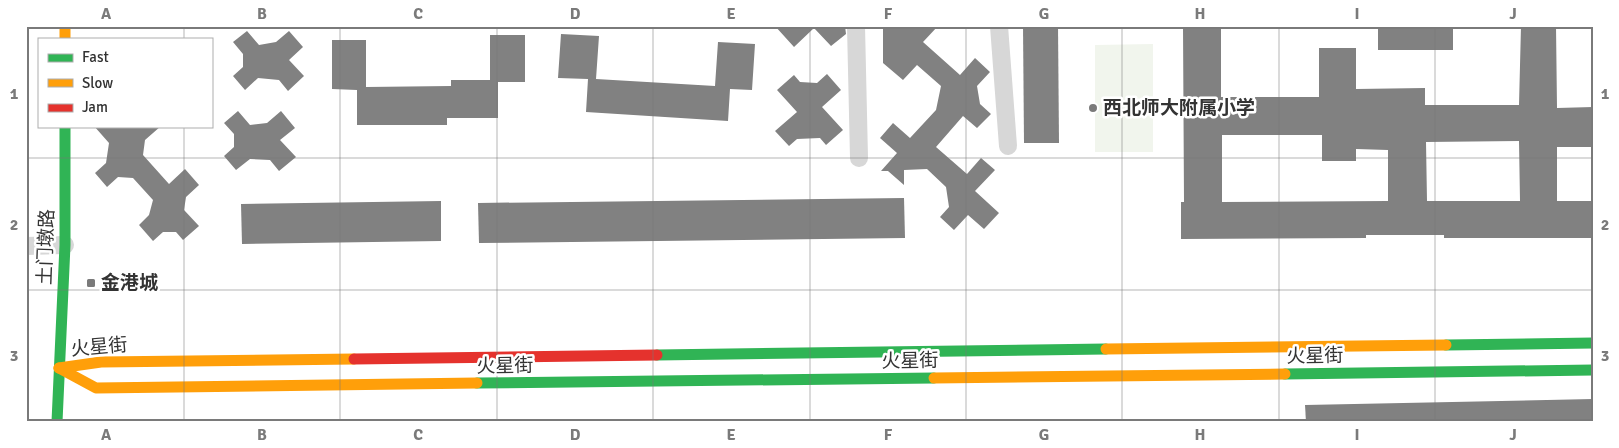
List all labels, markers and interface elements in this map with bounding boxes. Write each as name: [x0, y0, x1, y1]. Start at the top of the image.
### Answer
text: A: [101, 4, 112, 24]
text: B: [257, 4, 267, 24]
text: C: [413, 4, 423, 24]
text: D: [570, 4, 581, 24]
text: E: [726, 4, 736, 24]
text: F: [884, 4, 893, 24]
text: G: [1039, 4, 1049, 24]
text: H: [1195, 4, 1205, 24]
text: I: [1354, 4, 1360, 24]
text: J: [1509, 4, 1517, 24]
legend: [38, 38, 212, 128]
text: Fast: [82, 48, 109, 66]
text: Slow: [82, 74, 113, 92]
text: 1: [10, 84, 19, 104]
text: 1: [1601, 84, 1610, 104]
place label: 西北师大附属小学: [1103, 96, 1255, 120]
text: Jam: [82, 98, 108, 116]
marker: 西北师大附属小学: [1087, 102, 1099, 114]
street label: 土门墩路: [33, 209, 59, 285]
text: 2: [10, 215, 18, 235]
text: 2: [1601, 215, 1609, 235]
place label: 金港城: [101, 271, 158, 295]
marker: 金港城: [85, 277, 97, 289]
street label: 火星街: [70, 333, 128, 361]
street label: 火星街: [1286, 344, 1344, 368]
text: 3: [10, 346, 18, 366]
text: 3: [1601, 346, 1609, 366]
street label: 火星街: [881, 349, 939, 373]
street label: 火星街: [476, 354, 534, 378]
text: A: [101, 425, 112, 445]
text: B: [257, 425, 267, 445]
text: C: [413, 425, 423, 445]
text: D: [570, 425, 581, 445]
text: E: [726, 425, 736, 445]
text: F: [884, 425, 893, 445]
text: G: [1039, 425, 1049, 445]
text: H: [1195, 425, 1205, 445]
text: I: [1354, 425, 1360, 445]
text: J: [1509, 425, 1517, 445]

